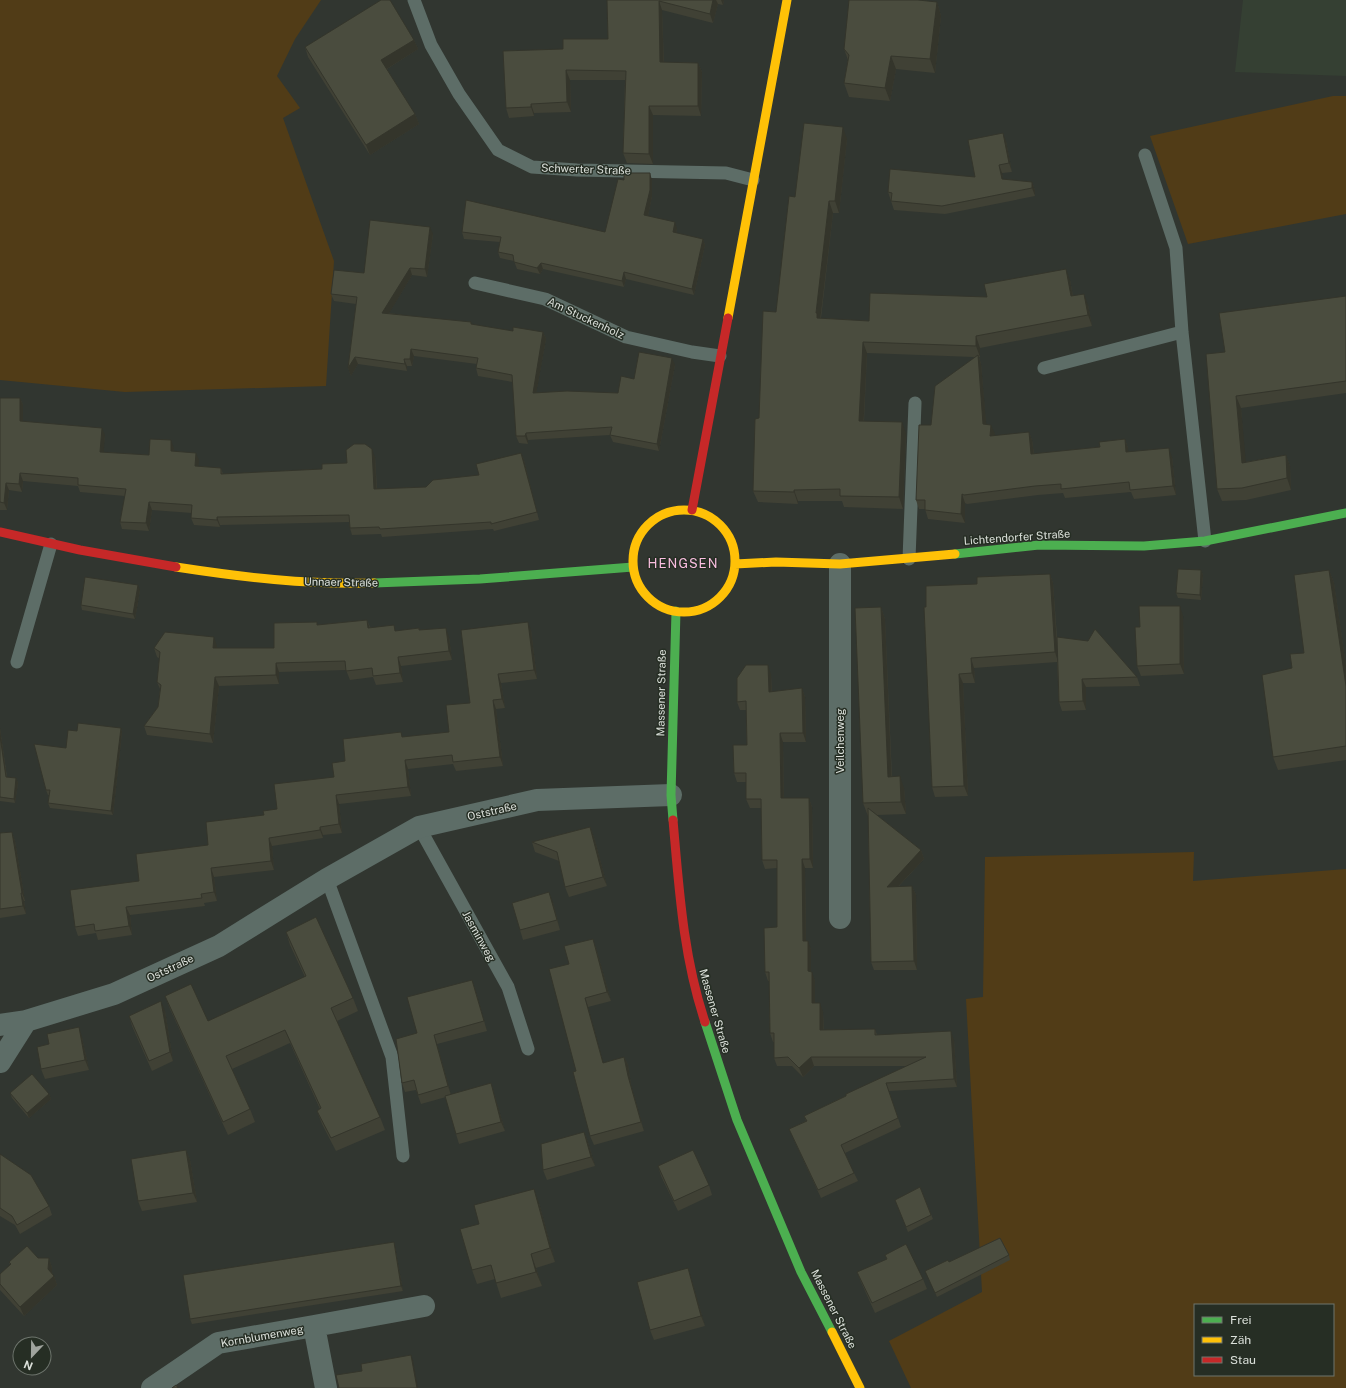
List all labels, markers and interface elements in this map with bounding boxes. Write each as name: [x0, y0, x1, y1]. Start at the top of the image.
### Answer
street label: Schwerter Straße: [541, 161, 631, 177]
street label: Am Stuckenholz: [546, 295, 626, 341]
street label: Lichtendorfer Straße: [963, 527, 1071, 547]
district label: HENGSEN: [647, 556, 719, 571]
street label: Unnaer Straße: [304, 575, 378, 589]
street label: Massener Straße: [654, 649, 668, 737]
street label: Veilchenweg: [834, 708, 846, 774]
street label: Oststraße: [466, 799, 518, 823]
street label: Jasminweg: [460, 909, 498, 963]
street label: Oststraße: [145, 952, 195, 984]
street label: Massener Straße: [697, 968, 733, 1054]
street label: Massener Straße: [809, 1268, 859, 1350]
legend: [1194, 1304, 1334, 1376]
text: Frei: [1230, 1313, 1252, 1327]
street label: Kornblumenweg: [220, 1323, 304, 1349]
text: Zäh: [1230, 1333, 1251, 1347]
north arrow: [12, 1336, 52, 1376]
text: Stau: [1230, 1353, 1256, 1367]
text: N: [22, 1358, 34, 1372]

